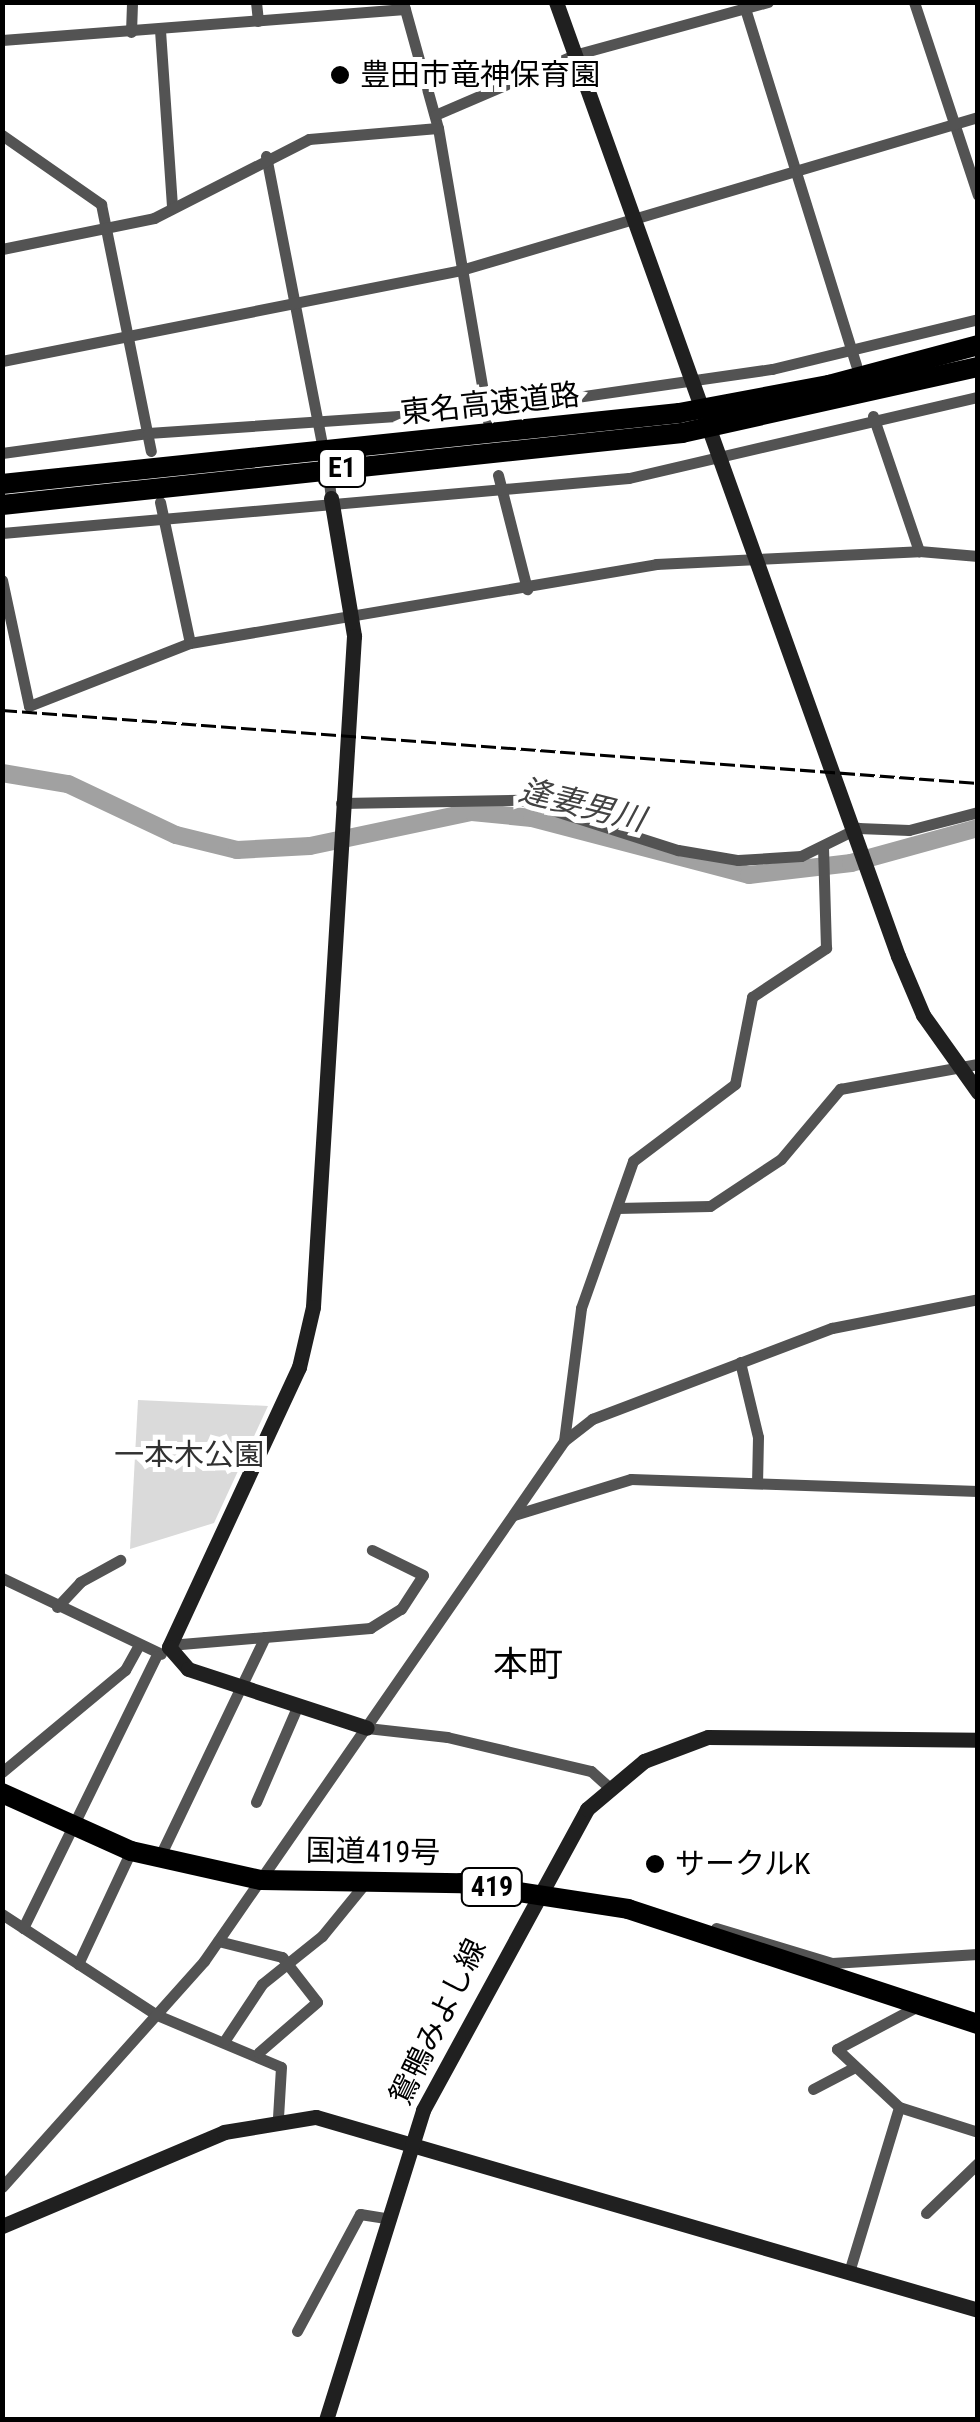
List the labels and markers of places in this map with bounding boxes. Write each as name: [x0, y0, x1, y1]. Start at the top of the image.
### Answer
place label: 豊田市竜神保育園: [360, 57, 600, 93]
marker: 豊田市竜神保育園: [329, 64, 351, 86]
place label: サークルK: [675, 1846, 811, 1882]
marker: サークルK: [644, 1853, 666, 1875]

